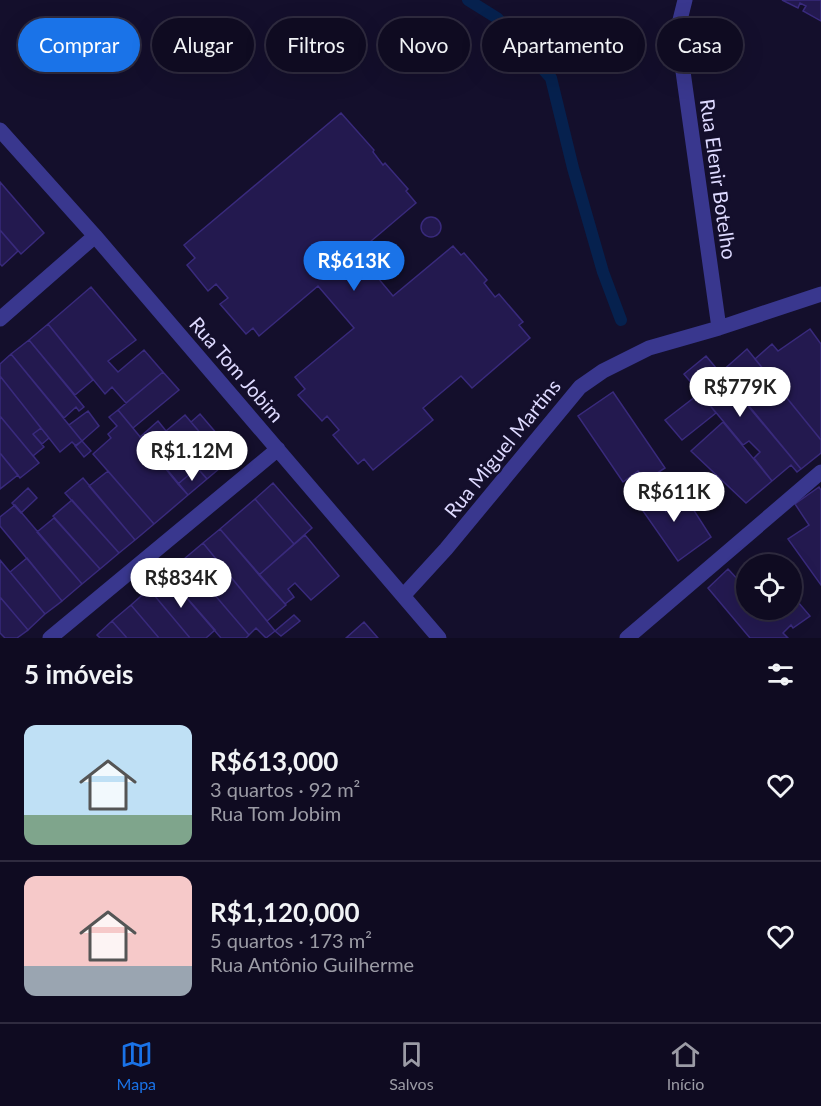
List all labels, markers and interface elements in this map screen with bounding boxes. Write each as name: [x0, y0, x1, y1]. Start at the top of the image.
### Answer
chip: Comprar: [18, 18, 140, 72]
chip: Alugar: [152, 18, 254, 72]
chip: Filtros: [266, 18, 366, 72]
chip: Novo: [378, 18, 470, 72]
chip: Apartamento: [482, 18, 645, 72]
chip: Casa: [657, 18, 743, 72]
street label: Rua Elenir Botelho: [696, 97, 742, 261]
pin: R$613K: [305, 241, 403, 292]
text: R$613K: [318, 248, 390, 272]
street label: Rua Tom Jobim: [185, 312, 289, 426]
pin: R$779K: [691, 367, 789, 418]
street label: Rua Miguel Martins: [439, 374, 565, 522]
text: R$779K: [704, 374, 776, 398]
pin: R$1.12M: [137, 431, 247, 482]
text: R$1.12M: [151, 438, 233, 462]
pin: R$611K: [625, 472, 723, 523]
text: R$611K: [638, 479, 710, 503]
map controls: [736, 554, 802, 620]
button: locate: [736, 554, 802, 620]
pin: R$834K: [132, 558, 230, 609]
text: R$834K: [145, 565, 217, 589]
text: 5 imóveis: [24, 658, 134, 690]
icon: filters: [764, 658, 797, 691]
text: R$613,000: [210, 745, 338, 777]
icon: home: [72, 749, 144, 821]
icon: heart: [764, 769, 797, 802]
text: 3 quartos · 92 m²: [210, 777, 360, 801]
text: Rua Tom Jobim: [210, 801, 341, 825]
text: R$1,120,000: [210, 896, 360, 928]
icon: home: [72, 900, 144, 972]
icon: heart: [764, 920, 797, 953]
text: 5 quartos · 173 m²: [210, 928, 372, 952]
text: Rua Antônio Guilherme: [210, 952, 414, 976]
tab: Mapa: [117, 1038, 156, 1093]
tab: Salvos: [389, 1038, 434, 1093]
tab: Início: [667, 1038, 704, 1093]

